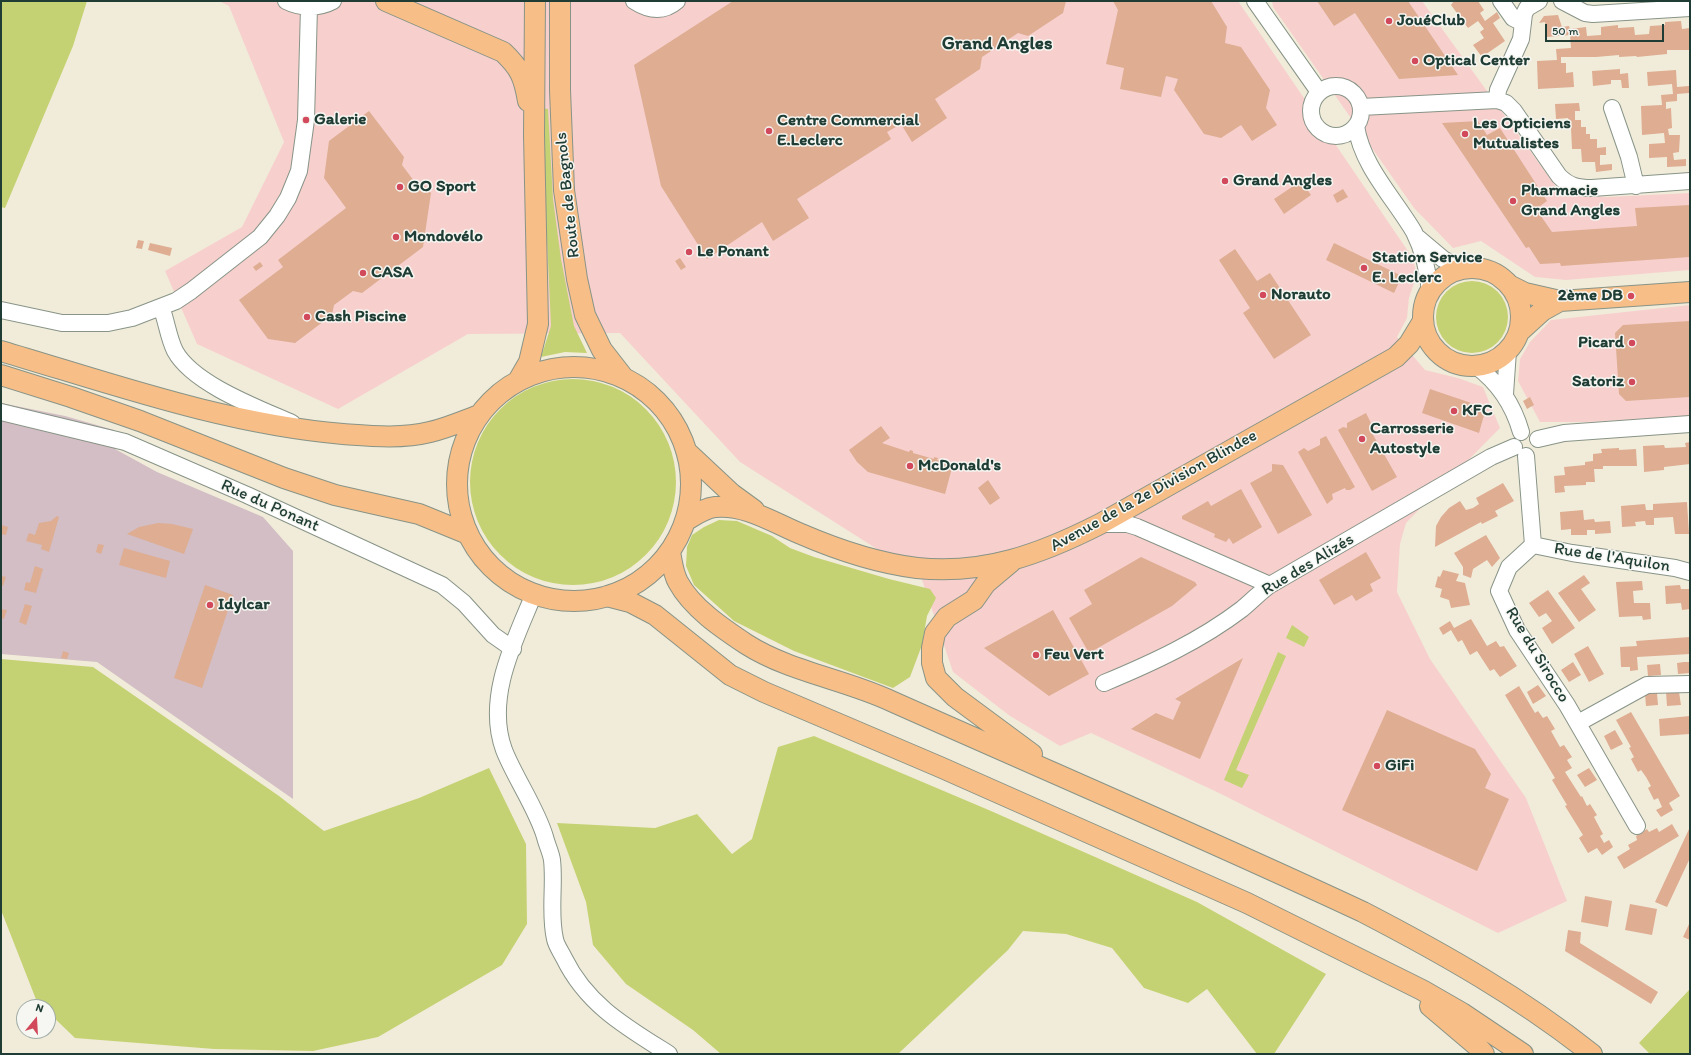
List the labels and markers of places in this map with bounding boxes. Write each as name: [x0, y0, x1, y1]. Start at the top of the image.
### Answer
place label: JouéClub: [1397, 11, 1465, 31]
marker: JouéClub: [1384, 16, 1394, 26]
place label: Optical Center: [1423, 51, 1530, 71]
marker: Optical Center: [1410, 56, 1420, 66]
place label: Galerie: [314, 110, 366, 130]
place label: Centre Commercial E.Leclerc: [777, 111, 919, 151]
place label: Les Opticiens Mutualistes: [1473, 114, 1571, 154]
marker: Galerie: [301, 115, 311, 125]
marker: Centre Commercial E.Leclerc: [764, 126, 774, 136]
marker: Les Opticiens Mutualistes: [1460, 129, 1470, 139]
place label: Grand Angles: [1233, 171, 1332, 191]
marker: Grand Angles: [1220, 176, 1230, 186]
place label: GO Sport: [408, 177, 476, 197]
place label: Pharmacie Grand Angles: [1521, 181, 1620, 221]
marker: GO Sport: [395, 182, 405, 192]
marker: Pharmacie Grand Angles: [1508, 196, 1518, 206]
place label: Mondovélo: [404, 227, 483, 247]
marker: Mondovélo: [391, 232, 401, 242]
place label: Le Ponant: [697, 242, 769, 262]
marker: Le Ponant: [684, 247, 694, 257]
place label: Station Service E. Leclerc: [1372, 248, 1482, 288]
place label: CASA: [371, 263, 413, 283]
marker: Station Service E. Leclerc: [1359, 263, 1369, 273]
marker: CASA: [358, 268, 368, 278]
place label: Norauto: [1271, 285, 1331, 305]
place label: 2ème DB: [1558, 286, 1623, 306]
marker: Norauto: [1258, 290, 1268, 300]
marker: 2ème DB: [1626, 291, 1636, 301]
place label: Cash Piscine: [315, 307, 406, 327]
marker: Cash Piscine: [302, 312, 312, 322]
place label: Picard: [1578, 333, 1624, 353]
marker: Picard: [1627, 338, 1637, 348]
place label: Satoriz: [1572, 372, 1624, 392]
marker: Satoriz: [1627, 377, 1637, 387]
place label: KFC: [1462, 401, 1493, 421]
marker: KFC: [1449, 406, 1459, 416]
place label: Carrosserie Autostyle: [1370, 419, 1454, 459]
marker: Carrosserie Autostyle: [1357, 434, 1367, 444]
place label: McDonald's: [918, 456, 1001, 476]
marker: McDonald's: [905, 461, 915, 471]
place label: Idylcar: [218, 595, 270, 615]
marker: Idylcar: [205, 600, 215, 610]
place label: Feu Vert: [1044, 645, 1104, 665]
marker: Feu Vert: [1031, 650, 1041, 660]
place label: GiFi: [1385, 756, 1414, 776]
marker: GiFi: [1372, 761, 1382, 771]

